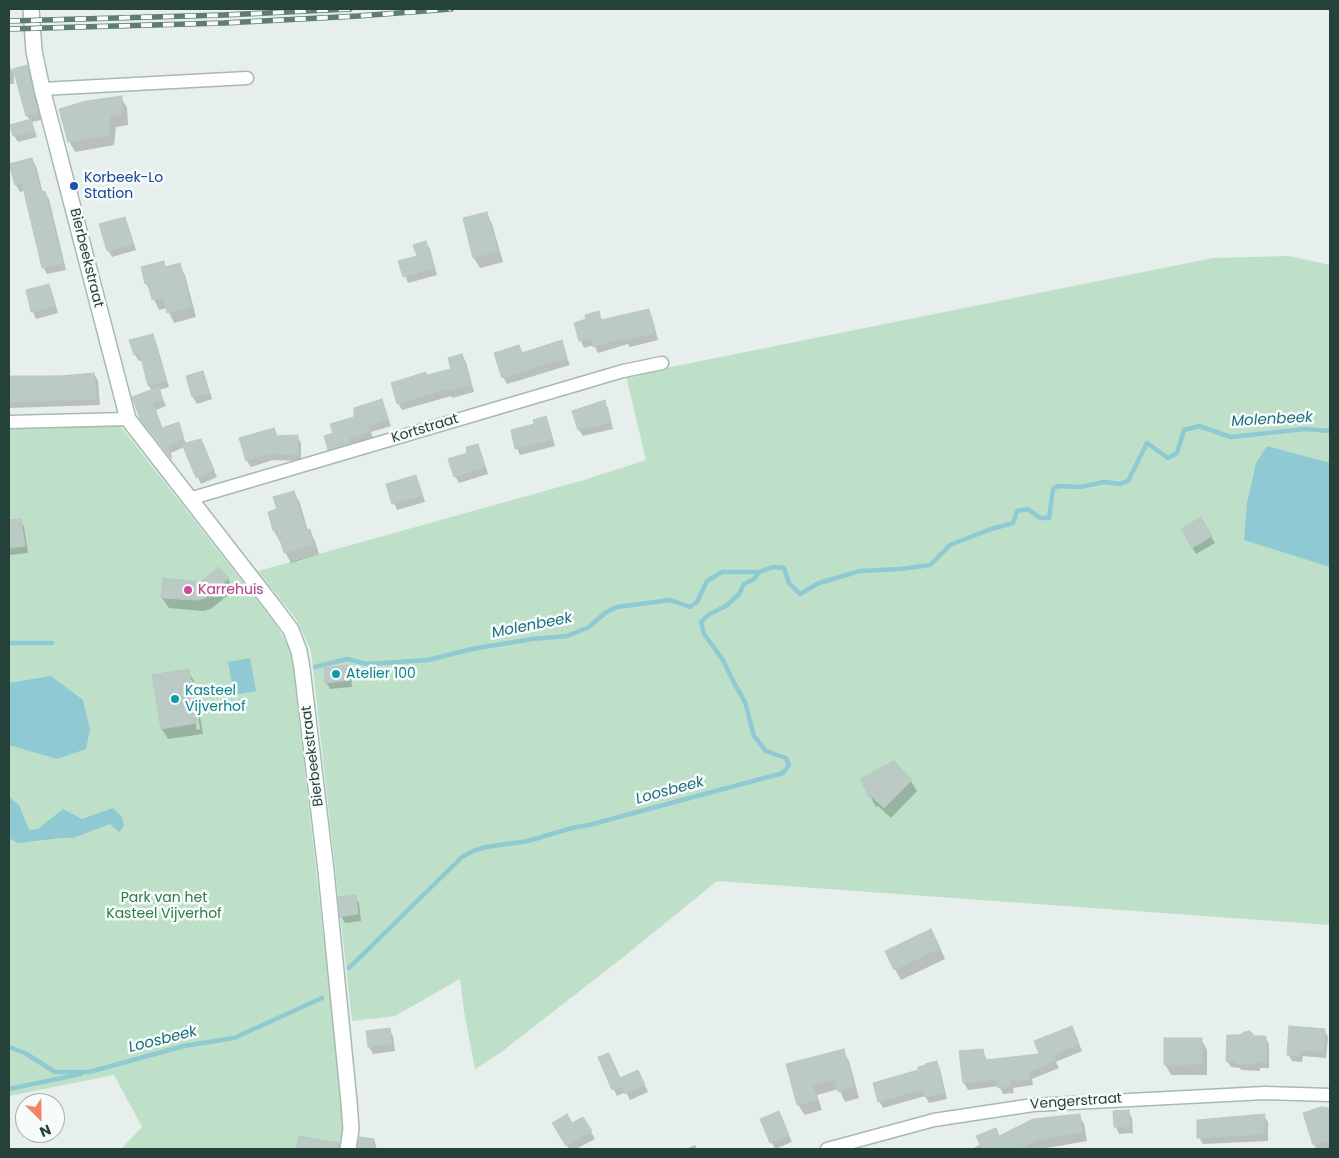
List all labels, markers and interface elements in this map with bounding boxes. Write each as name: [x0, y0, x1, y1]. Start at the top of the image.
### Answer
place label: Korbeek-Lo Station: [84, 170, 163, 202]
marker: Korbeek-Lo Station: [68, 180, 80, 192]
street label: Bierbeekstraat: [66, 207, 106, 309]
water label: Molenbeek: [1231, 409, 1313, 431]
street label: Kortstraat: [389, 411, 461, 447]
place label: Karrehuis: [198, 582, 264, 598]
marker: Karrehuis: [182, 584, 194, 596]
water label: Molenbeek: [490, 609, 574, 643]
place label: Atelier 100: [346, 666, 416, 682]
marker: Atelier 100: [330, 668, 342, 680]
place label: Kasteel Vijverhof: [185, 683, 246, 716]
marker: Kasteel Vijverhof: [169, 693, 181, 705]
street label: Bierbeekstraat: [298, 705, 328, 807]
water label: Loosbeek: [634, 773, 706, 809]
park label: Park van het Kasteel Vijverhof: [106, 890, 222, 922]
water label: Loosbeek: [127, 1023, 199, 1057]
street label: Vengerstraat: [1029, 1090, 1123, 1114]
north arrow: [15, 1093, 65, 1143]
text: N: [37, 1120, 54, 1142]

